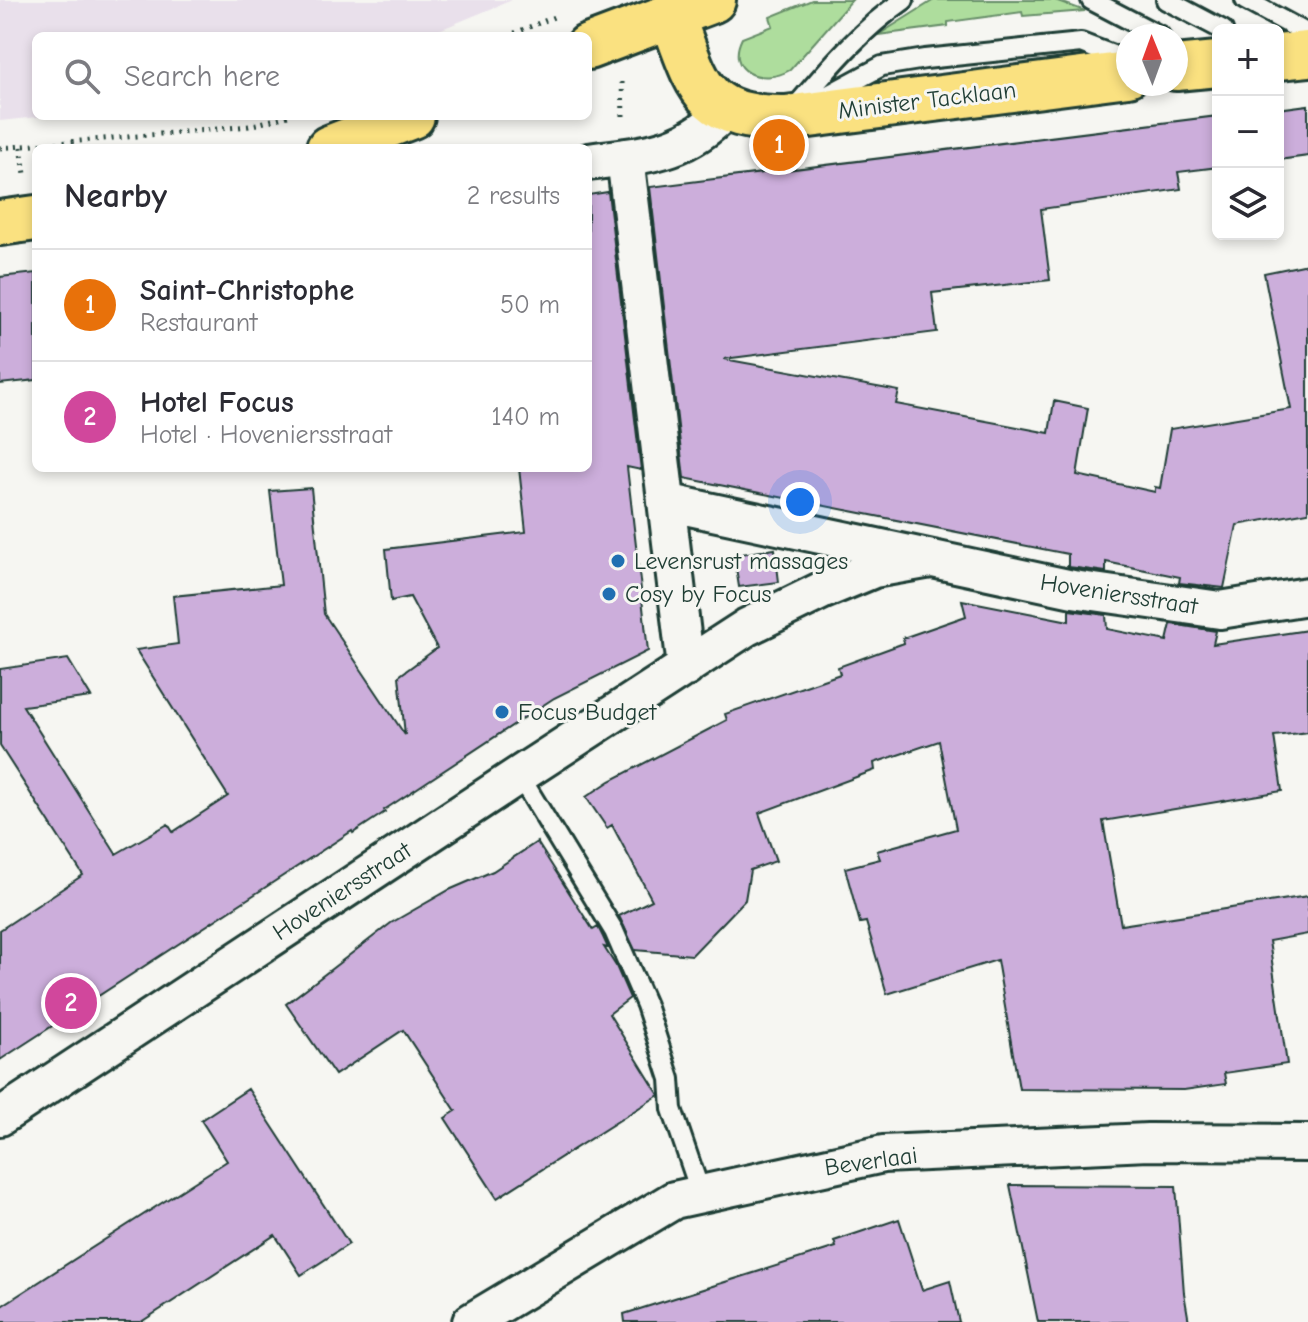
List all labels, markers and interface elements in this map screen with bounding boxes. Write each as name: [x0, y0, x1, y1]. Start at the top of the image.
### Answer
north arrow: [1116, 24, 1188, 96]
map controls: [1212, 24, 1284, 240]
button: +: [1212, 24, 1284, 96]
search box: [32, 32, 592, 120]
icon: search: [60, 54, 104, 98]
text: Search here: [124, 59, 280, 94]
street label: Minister Tacklaan: [836, 75, 1018, 125]
button: −: [1212, 96, 1284, 168]
pin: 1: [753, 115, 805, 175]
button: layers: [1212, 168, 1284, 240]
text: Nearby: [64, 176, 167, 216]
text: 2 results: [467, 181, 560, 211]
text: Saint-Christophe: [140, 273, 354, 308]
text: 1: [85, 290, 95, 320]
text: 50 m: [500, 290, 560, 320]
text: Restaurant: [140, 308, 257, 338]
text: Hotel Focus: [140, 385, 294, 420]
text: 2: [84, 402, 96, 432]
text: 140 m: [491, 402, 560, 432]
text: Hotel · Hoveniersstraat: [140, 420, 392, 450]
your location: [780, 482, 820, 522]
place label: Levensrust massages: [634, 547, 848, 575]
marker: Levensrust massages: [609, 552, 627, 570]
street label: Hoveniersstraat: [1038, 568, 1201, 620]
place label: Cosy by Focus: [625, 580, 771, 608]
marker: Cosy by Focus: [600, 585, 618, 603]
place label: Focus Budget: [518, 698, 658, 726]
marker: Focus Budget: [493, 703, 511, 721]
street label: Hoveniersstraat: [268, 835, 417, 946]
pin: 2: [45, 973, 97, 1033]
street label: Beverlaai: [823, 1141, 919, 1181]

